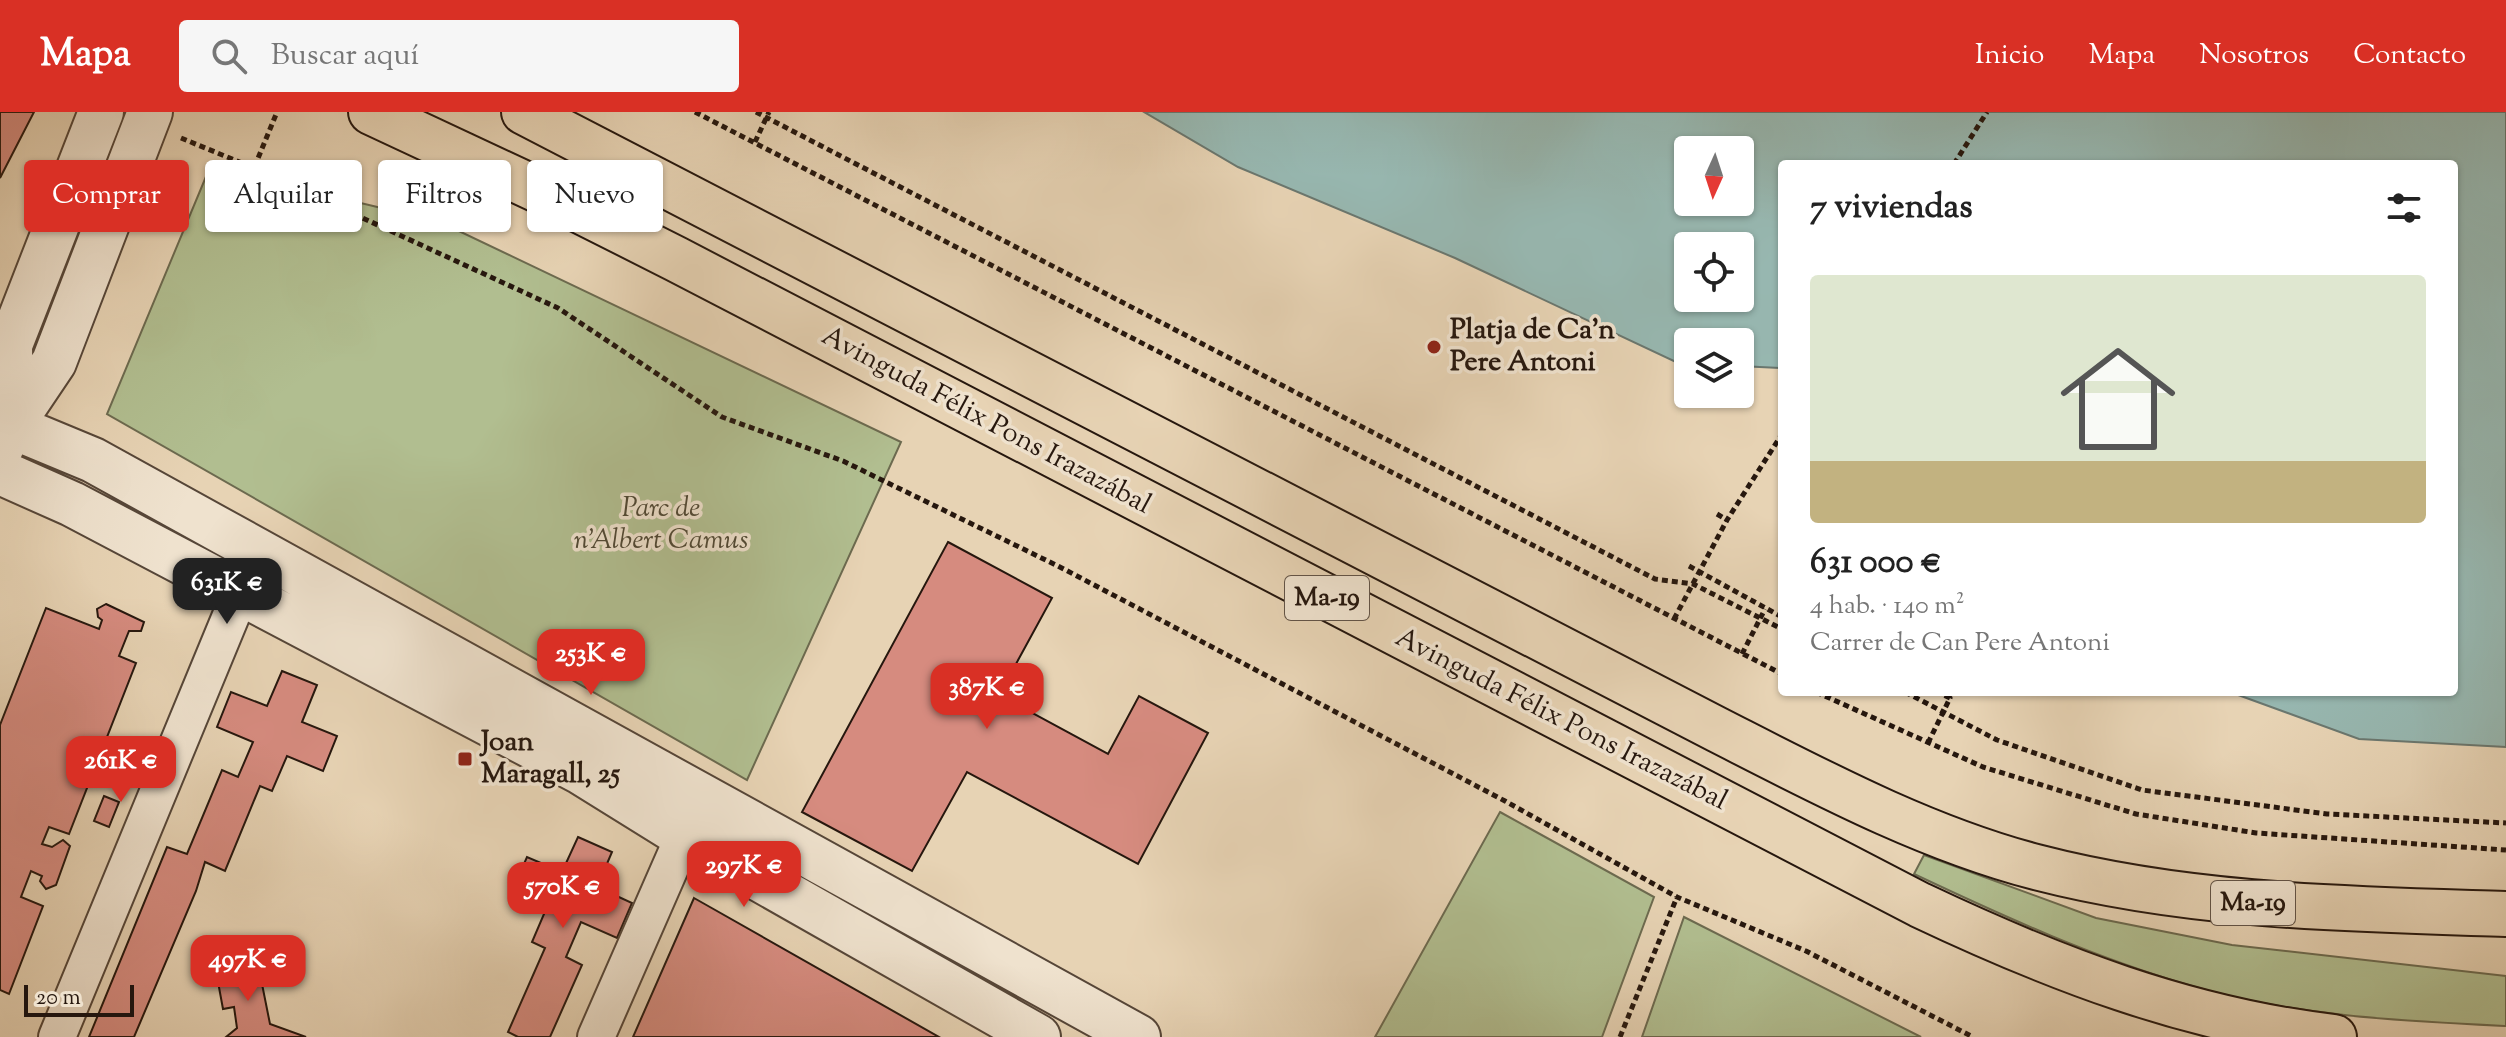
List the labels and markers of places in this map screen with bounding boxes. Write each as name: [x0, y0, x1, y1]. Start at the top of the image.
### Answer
place label: Platja de Ca'n Pere Antoni: [1450, 311, 1615, 383]
marker: Platja de Ca'n Pere Antoni: [1425, 338, 1443, 356]
pin: 631K €: [162, 558, 292, 626]
pin: 253K €: [526, 629, 656, 697]
pin: 387K €: [922, 663, 1052, 731]
place label: Joan Maragall, 25: [479, 723, 621, 795]
pin: 261K €: [56, 736, 186, 804]
marker: Joan Maragall, 25: [456, 750, 474, 768]
pin: 297K €: [679, 841, 809, 909]
pin: 570K €: [498, 862, 628, 930]
pin: 497K €: [183, 935, 313, 1003]

